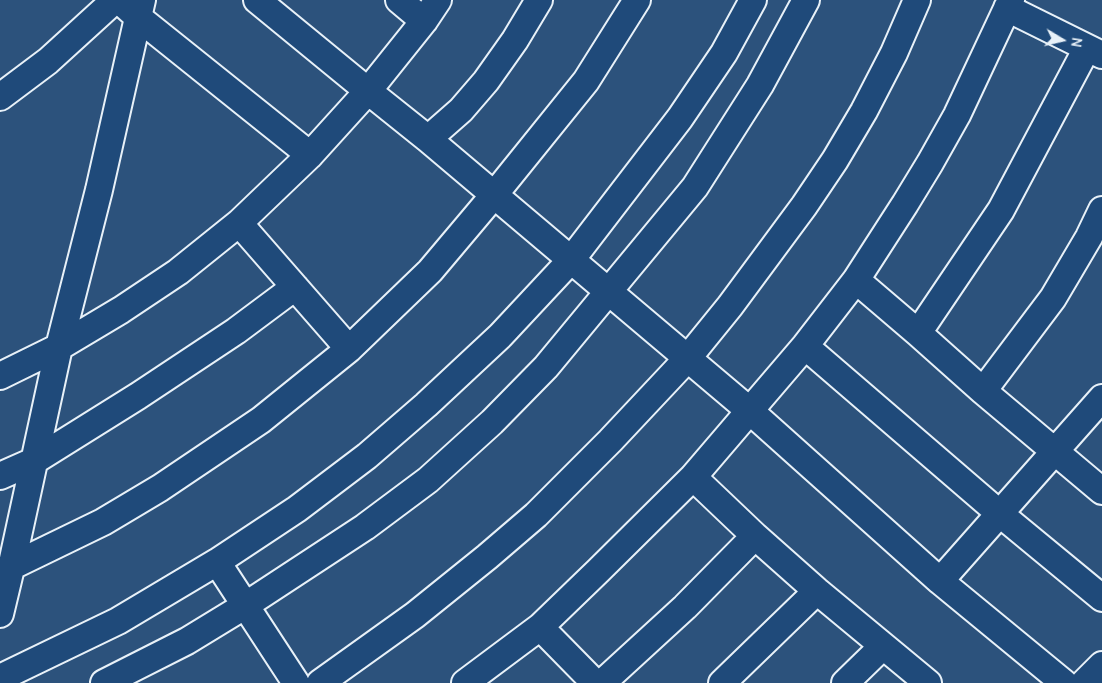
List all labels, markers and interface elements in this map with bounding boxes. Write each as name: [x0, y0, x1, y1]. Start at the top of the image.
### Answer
north arrow: [1037, 15, 1087, 65]
text: N: [1067, 36, 1086, 49]

